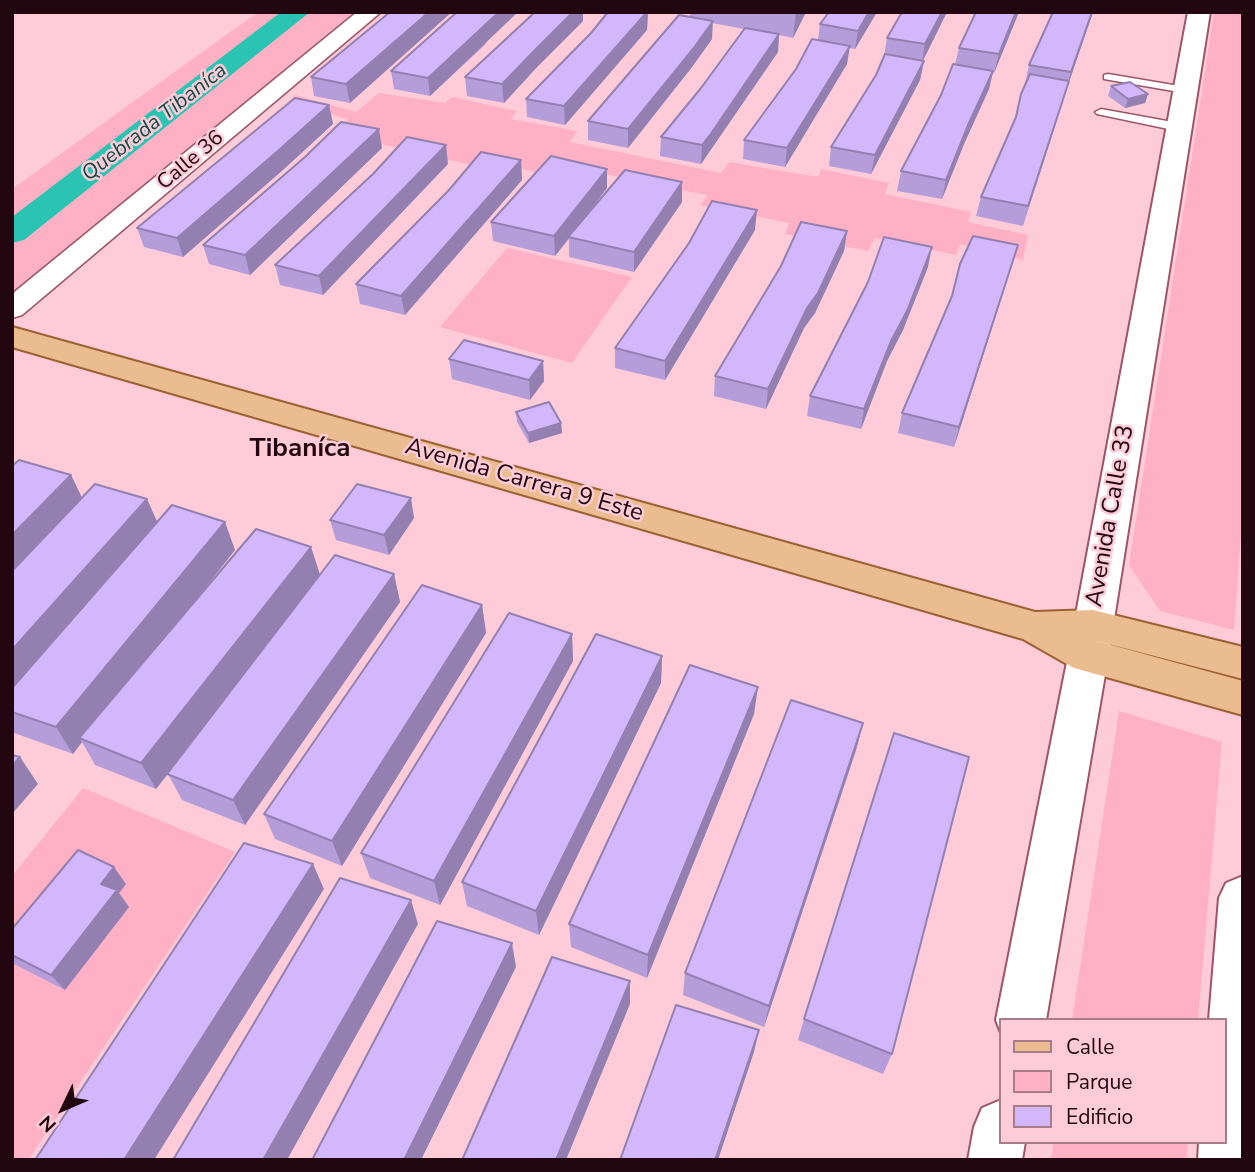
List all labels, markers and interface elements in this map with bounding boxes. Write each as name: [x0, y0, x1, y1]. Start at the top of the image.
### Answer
water label: Quebrada Tibaníca: [77, 59, 233, 187]
street label: Calle 36: [153, 126, 229, 196]
street label: Avenida Calle 33: [1081, 423, 1141, 609]
street label: Avenida Carrera 9 Este: [402, 433, 646, 529]
district label: Tibaníca: [250, 434, 350, 466]
legend: [1000, 1018, 1227, 1144]
text: Calle: [1066, 1033, 1114, 1061]
text: Parque: [1066, 1068, 1133, 1096]
north arrow: [28, 1074, 98, 1144]
text: Edificio: [1066, 1103, 1133, 1131]
text: N: [34, 1109, 62, 1138]

